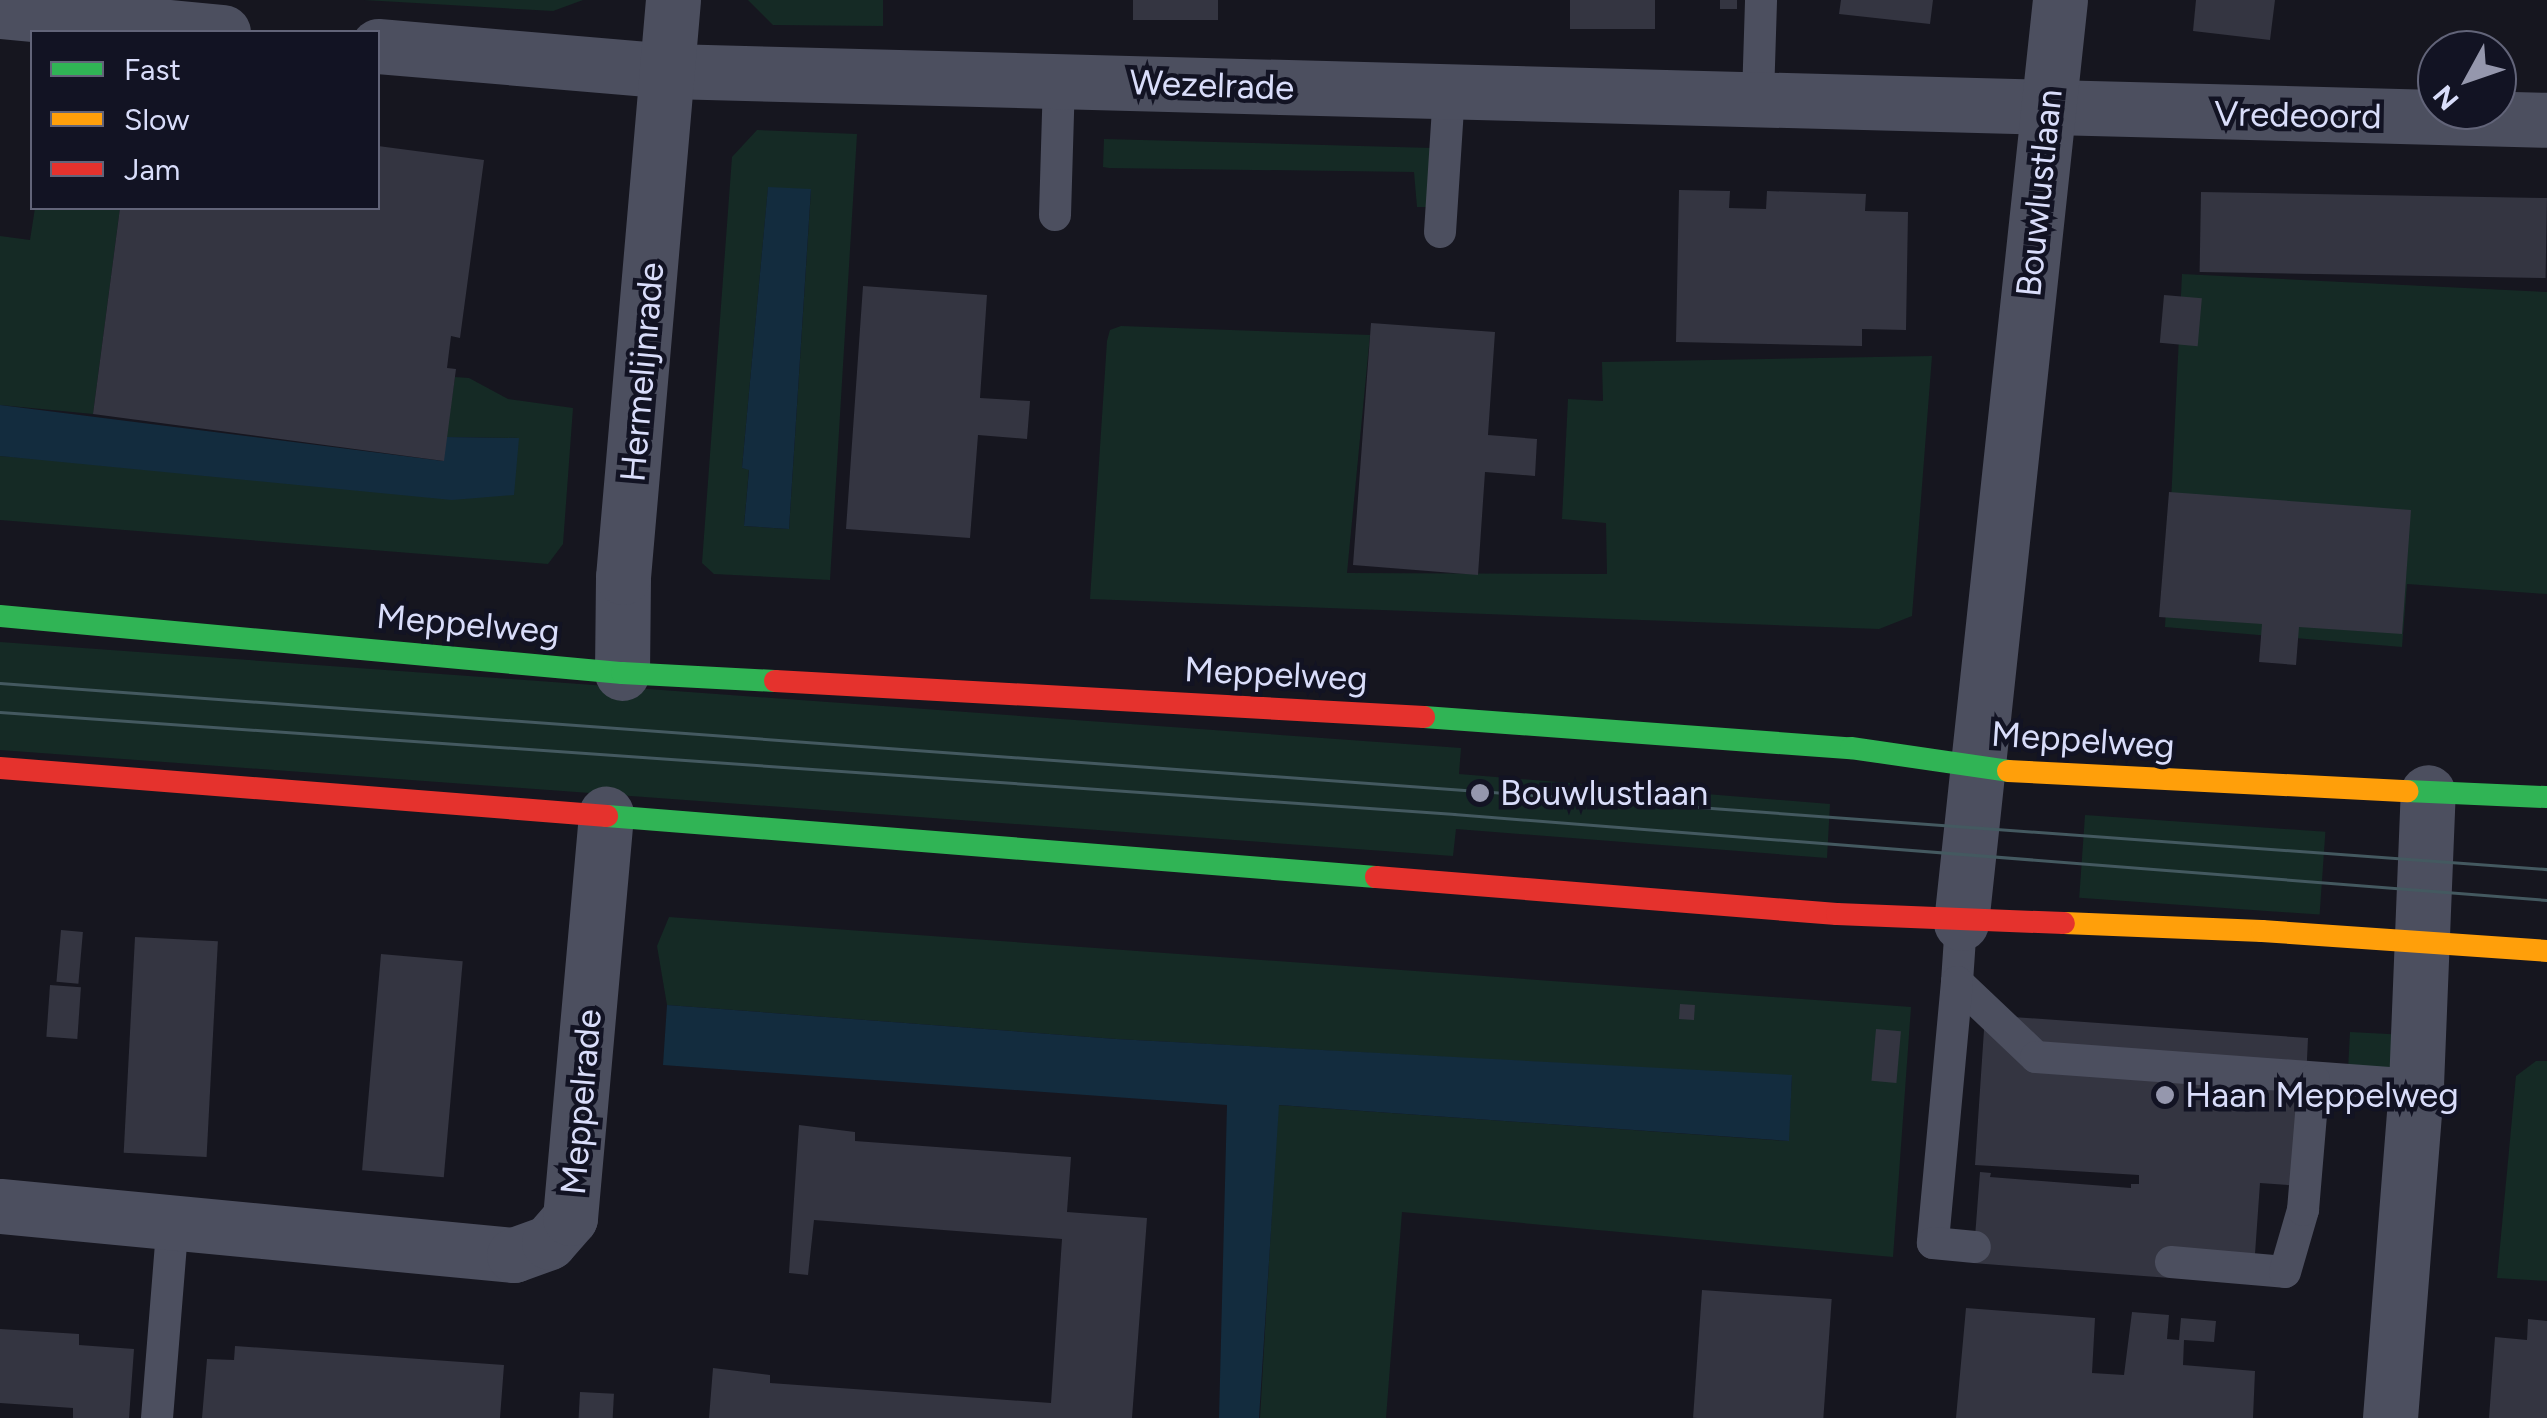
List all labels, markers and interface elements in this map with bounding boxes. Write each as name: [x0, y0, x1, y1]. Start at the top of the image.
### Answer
legend: [30, 30, 380, 210]
north arrow: [2417, 30, 2517, 130]
text: Fast: [124, 51, 181, 88]
street label: Wezelrade: [1129, 61, 1295, 109]
text: N: [2426, 79, 2466, 117]
street label: Bouwlustlaan: [2007, 87, 2071, 299]
street label: Vredeoord: [2214, 93, 2382, 137]
text: Slow: [124, 101, 190, 138]
text: Jam: [124, 151, 180, 188]
street label: Hermelijnrade: [611, 260, 673, 484]
street label: Meppelweg: [375, 595, 561, 653]
street label: Meppelweg: [1183, 648, 1369, 700]
street label: Meppelweg: [1990, 713, 2176, 767]
place label: Bouwlustlaan: [1500, 772, 1708, 814]
marker: Bouwlustlaan: [1469, 782, 1491, 804]
street label: Meppelrade: [552, 1007, 610, 1197]
place label: Haan Meppelweg: [2185, 1074, 2459, 1116]
marker: Haan Meppelweg: [2154, 1084, 2176, 1106]

